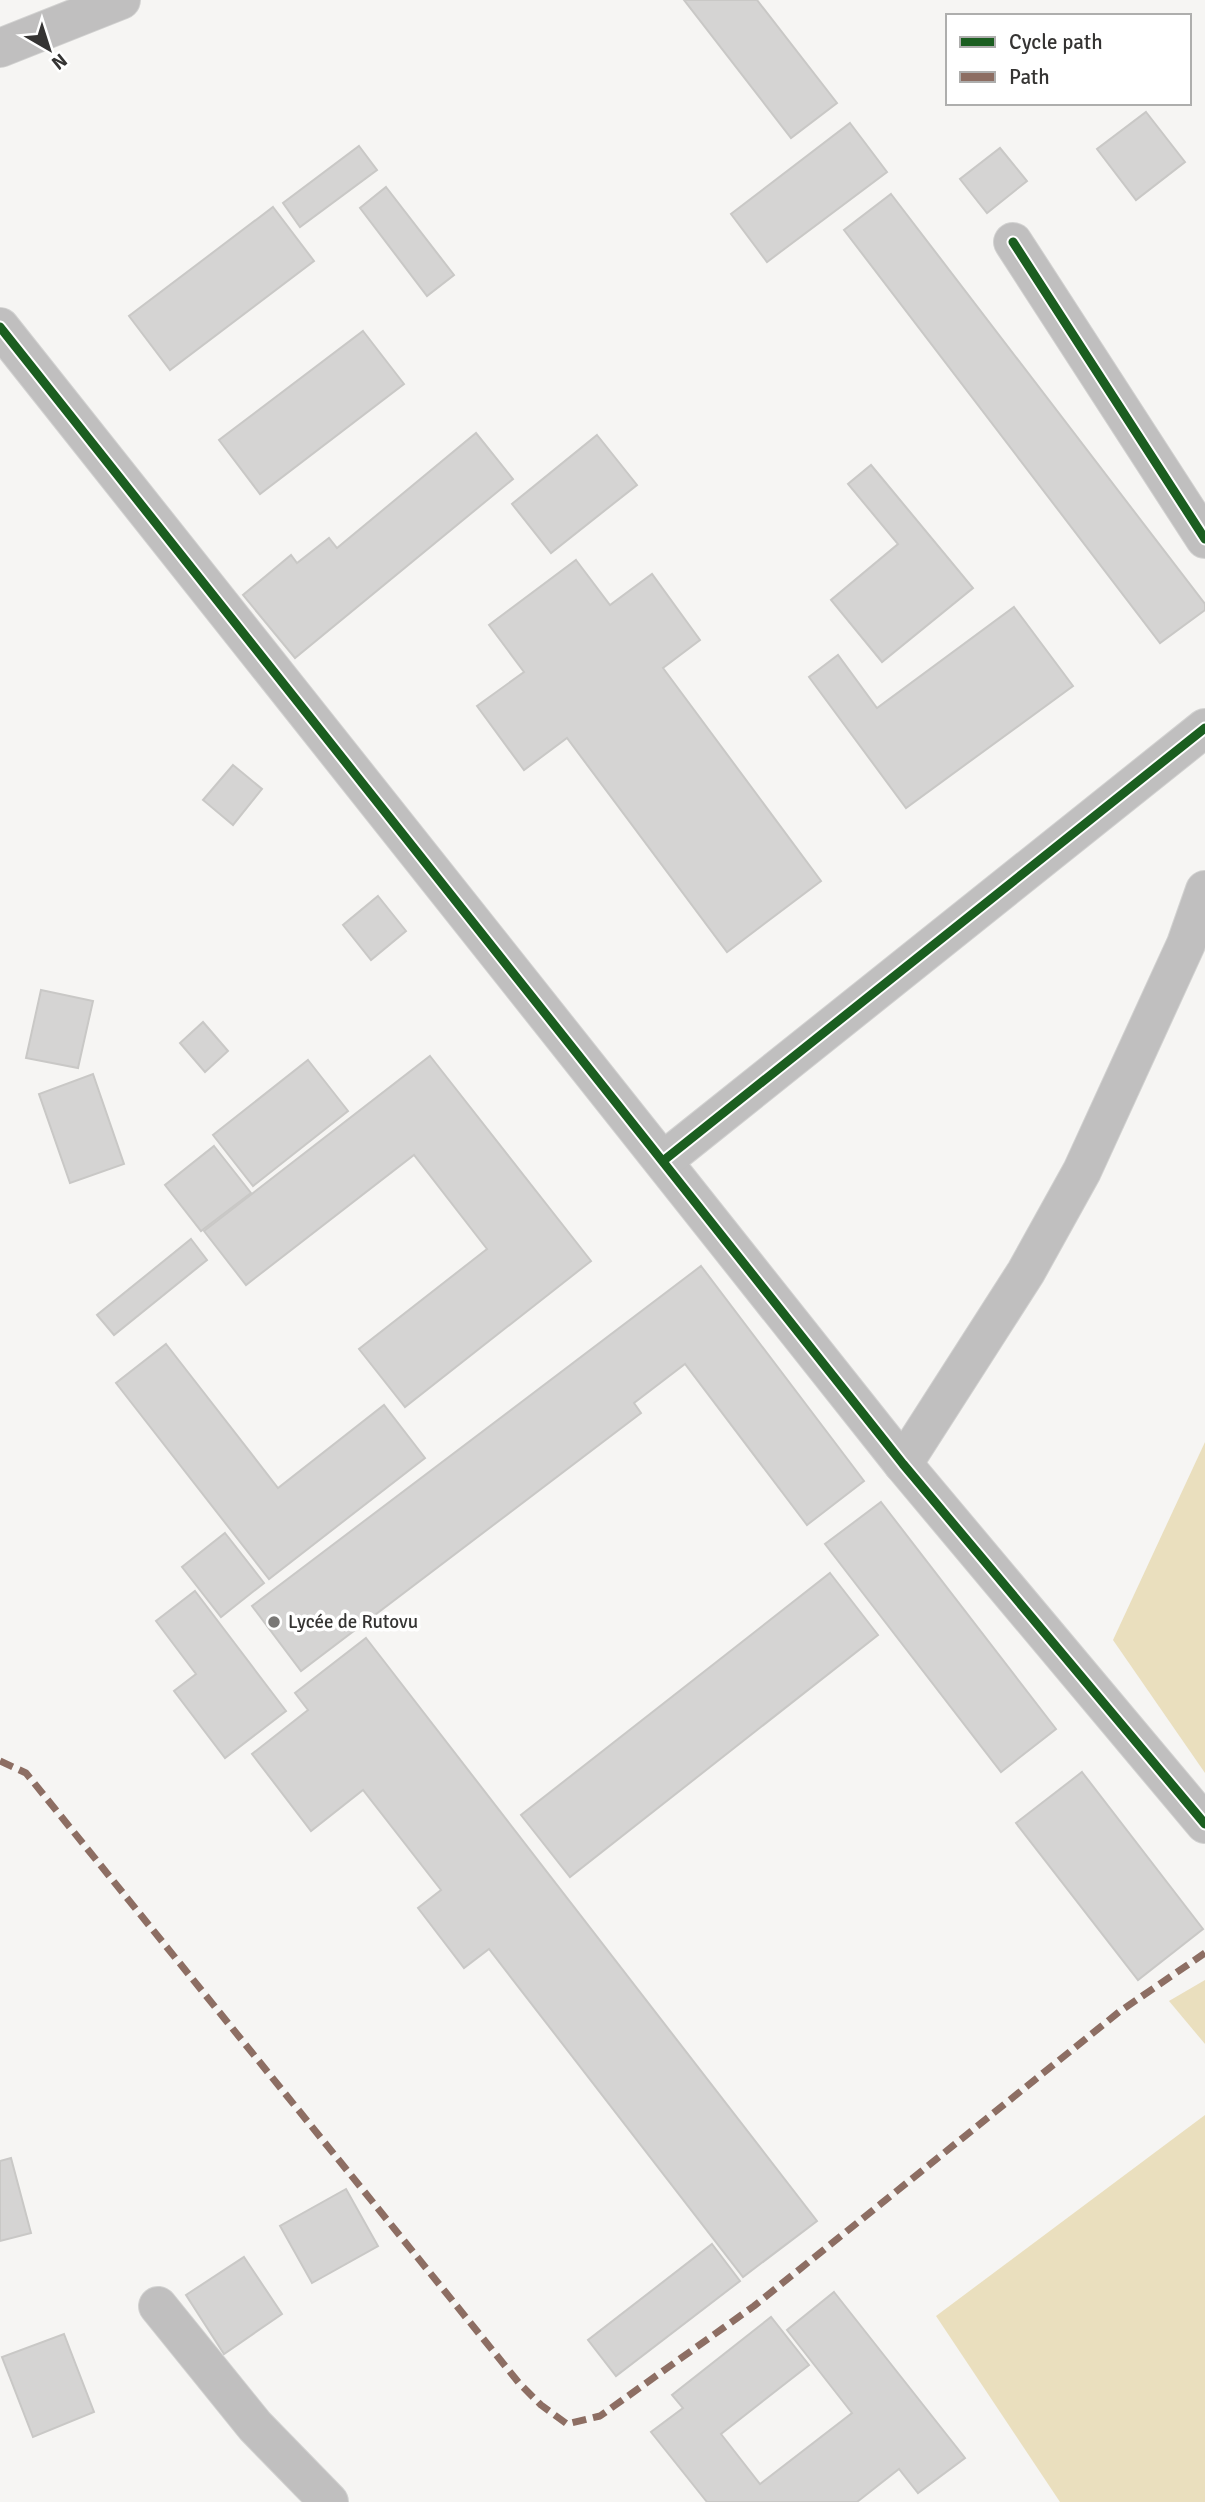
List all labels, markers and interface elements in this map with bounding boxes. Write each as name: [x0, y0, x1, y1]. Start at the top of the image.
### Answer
north arrow: [14, 14, 84, 84]
legend: [946, 14, 1191, 105]
text: Cycle path: [1009, 29, 1103, 55]
text: N: [46, 48, 72, 75]
text: Path: [1009, 64, 1050, 90]
place label: Lycée de Rutovu: [288, 1610, 418, 1634]
marker: Lycée de Rutovu: [266, 1614, 282, 1630]

